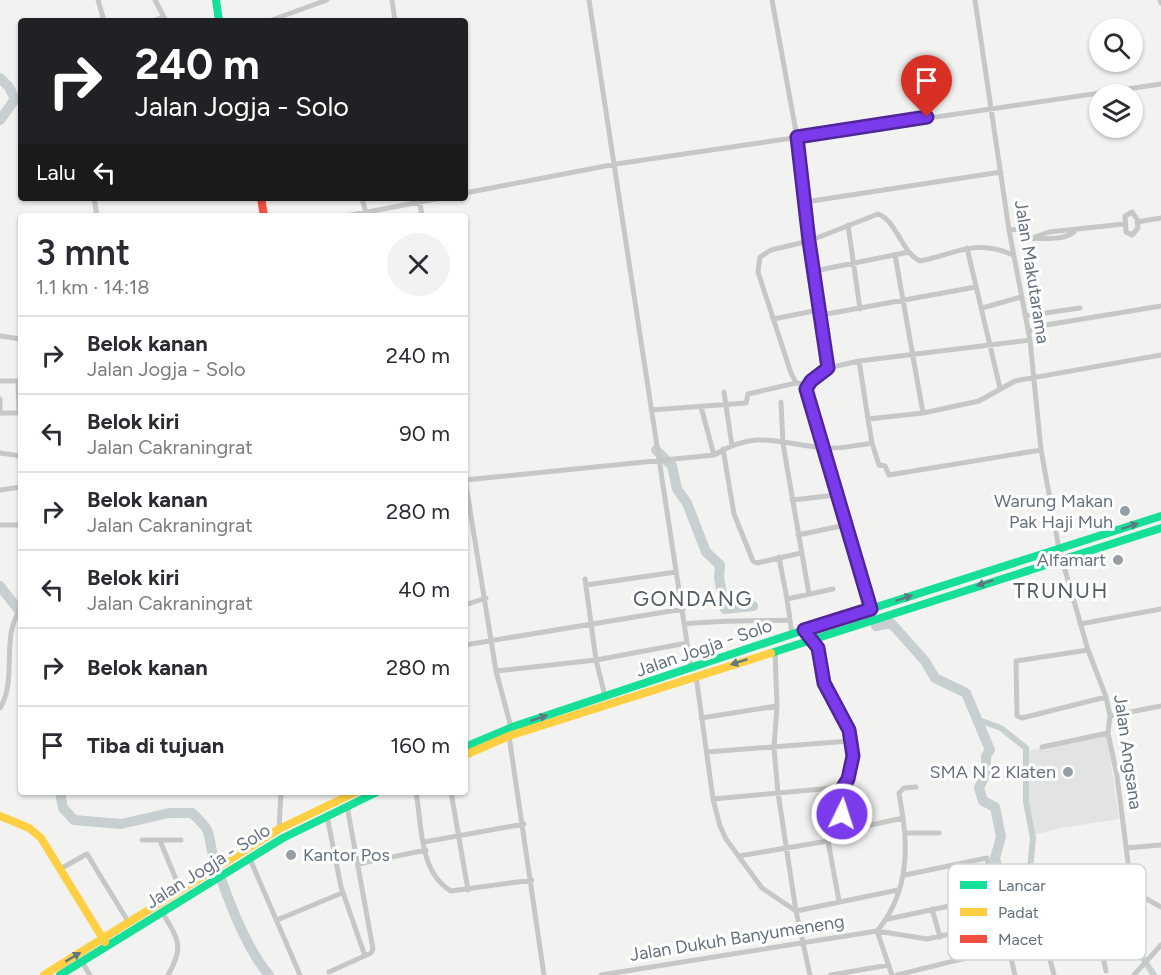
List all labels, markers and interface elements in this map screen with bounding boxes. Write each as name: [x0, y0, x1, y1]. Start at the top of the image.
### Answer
map controls: [1089, 18, 1143, 138]
button: search: [1089, 18, 1143, 72]
text: 240 m: [135, 39, 260, 90]
icon: right: [36, 42, 114, 120]
pin: [901, 55, 952, 117]
icon: arrive: [910, 64, 943, 97]
button: layers: [1089, 84, 1143, 138]
text: Jalan Jogja - Solo: [135, 90, 349, 123]
icon: left: [88, 156, 121, 189]
text: Lalu: [36, 159, 76, 186]
street label: Jalan Makutarama: [1010, 199, 1054, 345]
text: 3 mnt: [36, 231, 130, 274]
button: close: [387, 233, 450, 296]
text: 1.1 km · 14:18: [36, 275, 150, 299]
text: Belok kanan: [87, 330, 208, 357]
icon: right: [36, 339, 69, 372]
text: 240 m: [386, 342, 450, 369]
text: Jalan Jogja - Solo: [87, 357, 246, 381]
text: Belok kiri: [87, 408, 180, 435]
icon: left: [36, 417, 69, 450]
text: 90 m: [399, 420, 450, 447]
text: Jalan Cakraningrat: [87, 435, 253, 459]
text: Belok kanan: [87, 486, 208, 513]
place label: Warung Makan Pak Haji Muh: [994, 490, 1113, 533]
icon: right: [36, 495, 69, 528]
text: 280 m: [386, 498, 450, 525]
marker: Warung Makan Pak Haji Muh: [1118, 504, 1132, 518]
text: Jalan Cakraningrat: [87, 513, 253, 537]
one-way arrow: [1121, 521, 1139, 530]
place label: Alfamart: [1037, 549, 1106, 571]
marker: Alfamart: [1111, 553, 1125, 567]
text: Belok kiri: [87, 564, 180, 591]
icon: left: [36, 573, 69, 606]
text: 40 m: [398, 576, 450, 603]
district label: TRUNUH: [1013, 578, 1109, 603]
one-way arrow: [976, 579, 994, 588]
district label: GONDANG: [633, 586, 753, 611]
text: Jalan Cakraningrat: [87, 591, 253, 615]
one-way arrow: [895, 593, 913, 602]
street label: Jalan Jogja - Solo: [633, 614, 775, 682]
icon: right: [36, 651, 69, 684]
text: Belok kanan: [87, 654, 208, 681]
text: 280 m: [386, 654, 450, 681]
one-way arrow: [730, 657, 748, 667]
street label: Jalan Angsana: [1109, 693, 1147, 811]
one-way arrow: [530, 713, 548, 722]
icon: arrive: [36, 729, 69, 762]
text: Tiba di tujuan: [87, 732, 224, 759]
text: 160 m: [390, 732, 450, 759]
place label: SMA N 2 Klaten: [929, 761, 1056, 783]
marker: SMA N 2 Klaten: [1061, 765, 1075, 779]
position arrow: [810, 782, 874, 846]
street label: Jalan Jogja - Solo: [142, 819, 274, 913]
place label: Kantor Pos: [303, 844, 390, 866]
marker: Kantor Pos: [284, 848, 298, 862]
legend: [948, 864, 1146, 960]
text: Lancar: [998, 876, 1046, 895]
text: Padat: [998, 903, 1039, 922]
street label: Jalan Dukuh Banyumeneng: [628, 910, 846, 966]
text: Macet: [998, 930, 1043, 949]
one-way arrow: [65, 952, 82, 962]

